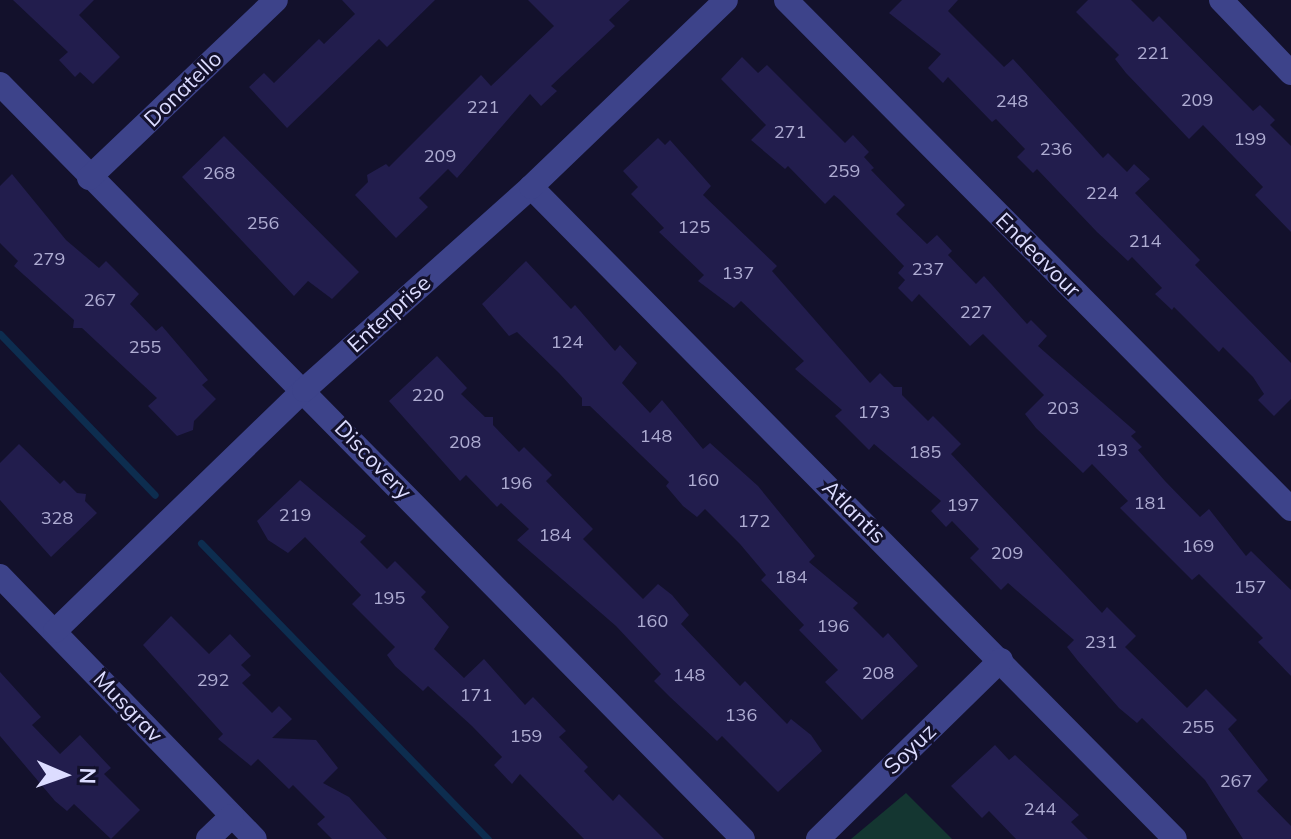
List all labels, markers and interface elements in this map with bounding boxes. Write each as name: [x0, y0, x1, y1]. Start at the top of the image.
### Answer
house number: 221: [1137, 42, 1169, 64]
street label: Donatello: [139, 46, 227, 132]
house number: 209: [1181, 89, 1213, 111]
house number: 248: [996, 90, 1028, 112]
house number: 221: [467, 96, 499, 118]
house number: 271: [774, 121, 806, 143]
house number: 199: [1234, 128, 1266, 150]
house number: 236: [1040, 138, 1072, 160]
house number: 209: [424, 145, 456, 167]
house number: 259: [828, 160, 860, 182]
house number: 268: [203, 162, 235, 184]
house number: 224: [1086, 182, 1118, 204]
street label: Endeavour: [990, 207, 1086, 303]
house number: 256: [247, 212, 279, 234]
house number: 125: [678, 216, 710, 238]
house number: 214: [1129, 230, 1161, 252]
house number: 279: [33, 248, 65, 270]
house number: 237: [912, 258, 944, 280]
house number: 137: [722, 262, 754, 284]
street label: Enterprise: [342, 270, 436, 358]
house number: 267: [84, 289, 116, 311]
house number: 227: [960, 301, 992, 323]
house number: 124: [551, 331, 583, 353]
house number: 255: [129, 336, 161, 358]
house number: 220: [412, 384, 444, 406]
house number: 203: [1047, 397, 1079, 419]
house number: 173: [858, 401, 890, 423]
street label: Discovery: [329, 415, 417, 505]
house number: 148: [640, 425, 672, 447]
house number: 208: [449, 431, 481, 453]
house number: 193: [1096, 439, 1128, 461]
house number: 185: [909, 441, 941, 463]
house number: 160: [687, 469, 719, 491]
house number: 196: [500, 472, 532, 494]
street label: Atlantis: [817, 475, 891, 549]
house number: 181: [1134, 492, 1166, 514]
house number: 197: [947, 494, 979, 516]
house number: 219: [279, 504, 311, 526]
house number: 328: [41, 507, 73, 529]
house number: 172: [738, 510, 770, 532]
house number: 184: [539, 524, 571, 546]
house number: 169: [1182, 535, 1214, 557]
house number: 209: [991, 542, 1023, 564]
house number: 184: [775, 566, 807, 588]
house number: 157: [1234, 576, 1266, 598]
house number: 195: [373, 587, 405, 609]
house number: 160: [636, 610, 668, 632]
house number: 196: [817, 615, 849, 637]
house number: 231: [1085, 631, 1117, 653]
house number: 208: [862, 662, 894, 684]
house number: 148: [673, 664, 705, 686]
street label: Musgrav: [88, 666, 168, 748]
house number: 292: [197, 669, 229, 691]
house number: 171: [460, 684, 492, 706]
house number: 136: [725, 704, 757, 726]
house number: 255: [1182, 716, 1214, 738]
street label: Soyuz: [879, 718, 941, 780]
house number: 159: [510, 725, 542, 747]
north arrow: [24, 735, 104, 815]
text: N: [74, 767, 102, 785]
house number: 267: [1220, 770, 1252, 792]
house number: 244: [1024, 798, 1056, 820]

